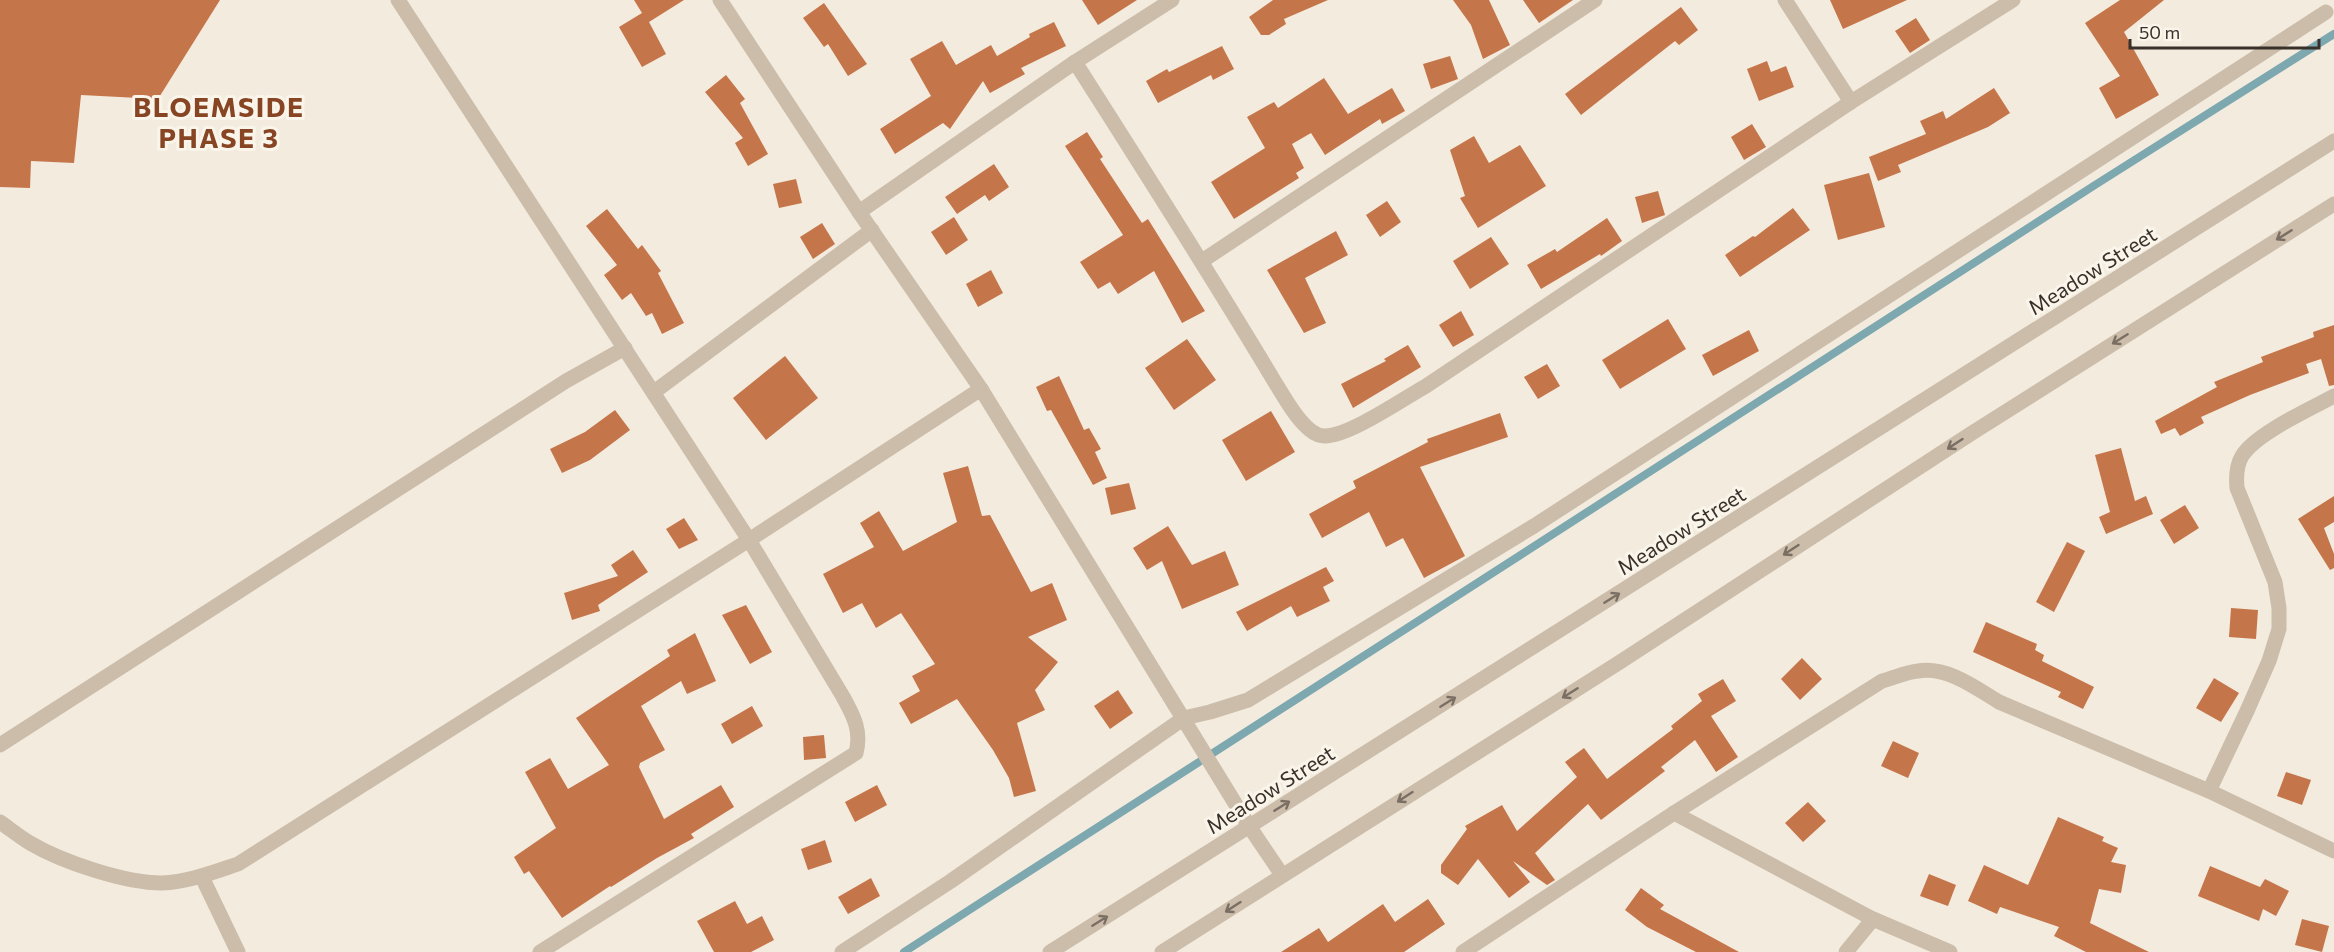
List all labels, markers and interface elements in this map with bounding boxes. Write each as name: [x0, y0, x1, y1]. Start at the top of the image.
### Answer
scale bar: [2130, 12, 2319, 50]
text: 50 m: [2139, 21, 2180, 43]
district label: BLOEMSIDE PHASE 3: [133, 90, 305, 154]
street label: Meadow Street: [2023, 221, 2161, 319]
one-way arrow: [2276, 229, 2293, 242]
one-way arrow: [2111, 333, 2128, 346]
one-way arrow: [1947, 438, 1964, 450]
street label: Meadow Street: [1612, 481, 1750, 579]
one-way arrow: [1783, 544, 1800, 557]
one-way arrow: [1604, 592, 1620, 604]
one-way arrow: [1562, 688, 1579, 700]
one-way arrow: [1439, 696, 1455, 708]
street label: Meadow Street: [1201, 740, 1339, 838]
one-way arrow: [1397, 791, 1414, 803]
one-way arrow: [1273, 799, 1290, 811]
one-way arrow: [1225, 901, 1242, 913]
one-way arrow: [1091, 914, 1108, 927]

